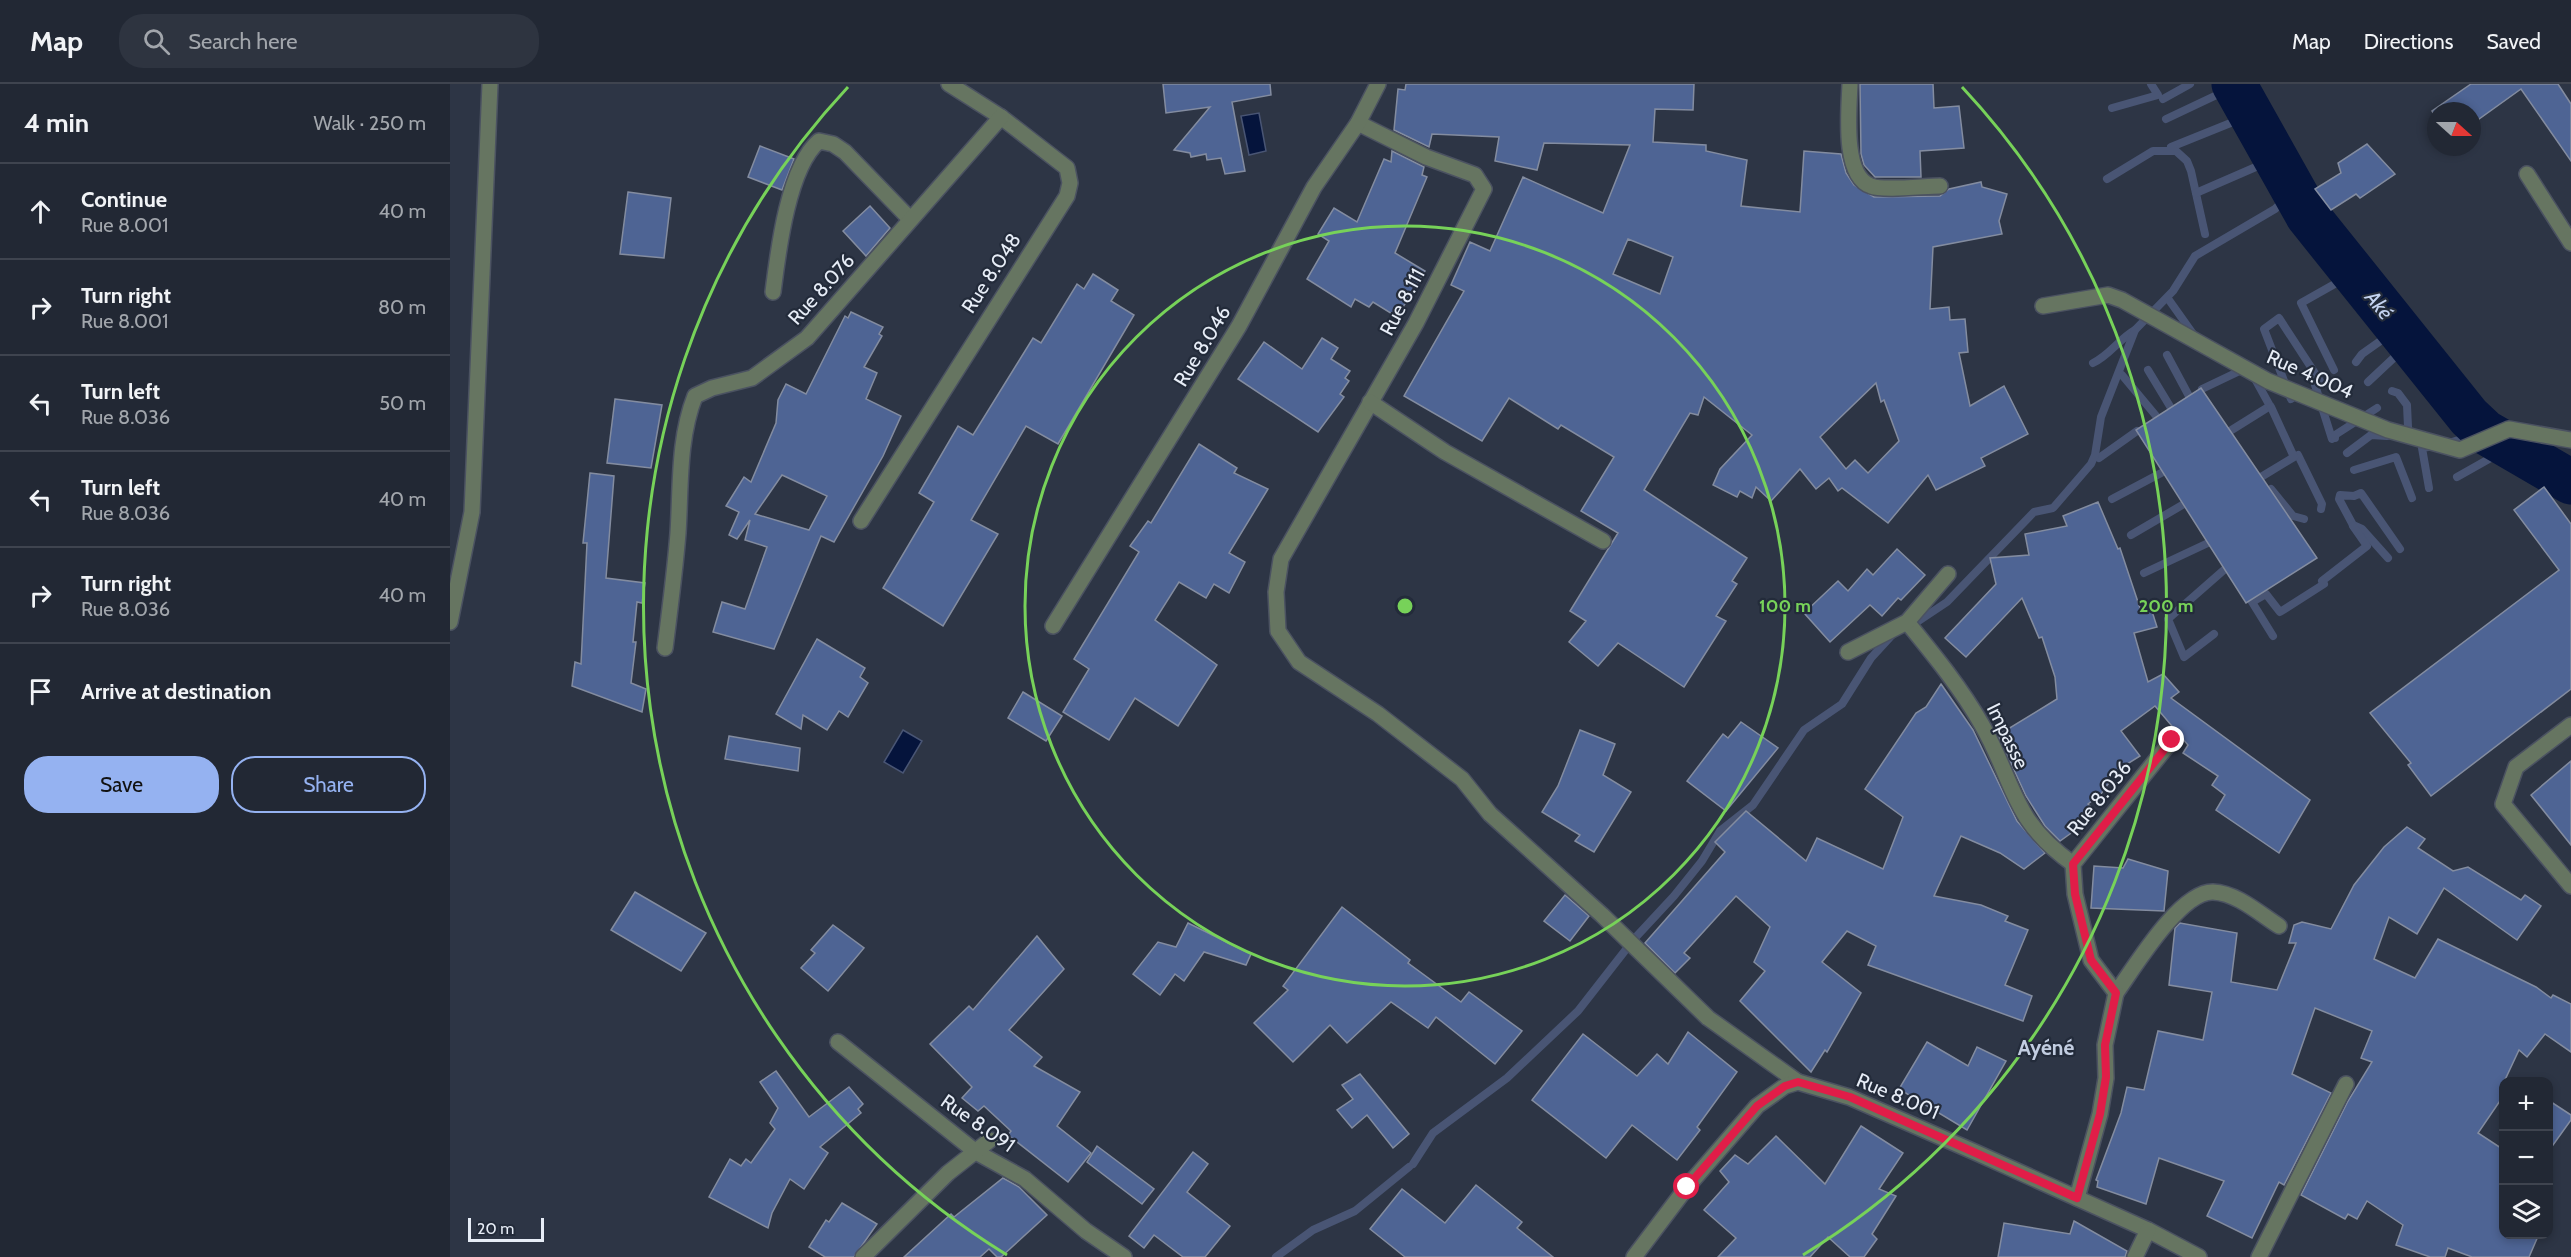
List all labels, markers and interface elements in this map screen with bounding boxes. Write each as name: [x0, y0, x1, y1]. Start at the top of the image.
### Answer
search box: [119, 14, 539, 68]
text: Map: [30, 24, 83, 58]
icon: search: [140, 25, 173, 58]
text: Search here: [188, 28, 297, 55]
text: Map: [2292, 29, 2331, 54]
text: Directions: [2364, 29, 2453, 54]
text: Saved: [2486, 29, 2541, 54]
north arrow: [2427, 102, 2481, 156]
text: 4 min: [24, 107, 89, 139]
text: Walk · 250 m: [314, 111, 426, 135]
text: Continue: [81, 186, 167, 213]
icon: ahead: [24, 195, 57, 228]
text: 40 m: [378, 199, 426, 223]
text: Rue 8.001: [81, 213, 168, 237]
street label: Rue 8.048: [956, 228, 1026, 318]
street label: Rue 8.076: [783, 248, 859, 330]
street label: Rue 8.111: [1374, 264, 1430, 340]
text: Turn right: [81, 282, 171, 309]
water label: Aké: [2360, 284, 2399, 325]
icon: right: [24, 291, 57, 324]
text: 80 m: [378, 295, 426, 319]
street label: Rue 8.046: [1169, 301, 1235, 391]
text: Rue 8.001: [81, 309, 168, 333]
street label: Rue 4.004: [2263, 344, 2357, 404]
text: Turn left: [81, 378, 160, 405]
icon: left: [24, 387, 57, 420]
text: 50 m: [379, 391, 426, 415]
text: Rue 8.036: [81, 405, 170, 429]
text: Turn left: [81, 474, 160, 501]
icon: left: [24, 483, 57, 516]
text: 40 m: [378, 487, 426, 511]
text: Rue 8.036: [81, 501, 170, 525]
text: Turn right: [81, 570, 171, 597]
icon: right: [24, 579, 57, 612]
text: 40 m: [378, 583, 426, 607]
text: 100 m: [1759, 595, 1811, 617]
text: 200 m: [2139, 595, 2193, 617]
centre of rings: [1395, 596, 1415, 616]
text: Rue 8.036: [81, 597, 170, 621]
icon: arrive: [24, 675, 57, 708]
text: Arrive at destination: [81, 678, 271, 705]
street label: Impasse: [1982, 699, 2034, 773]
route end: [2158, 726, 2184, 752]
button: Save: [24, 756, 219, 813]
button: Share: [231, 756, 426, 813]
street label: Rue 8.036: [2062, 756, 2136, 840]
district label: Ayéné: [2018, 1035, 2074, 1060]
street label: Rue 8.001: [1853, 1068, 1943, 1124]
map controls: [2499, 1077, 2553, 1239]
button: +: [2499, 1077, 2553, 1131]
street label: Rue 8.091: [936, 1089, 1020, 1157]
button: −: [2499, 1131, 2553, 1185]
route start: [1673, 1173, 1699, 1199]
button: layers: [2499, 1185, 2553, 1239]
scale bar: [468, 1215, 544, 1242]
text: 20 m: [477, 1219, 514, 1238]

